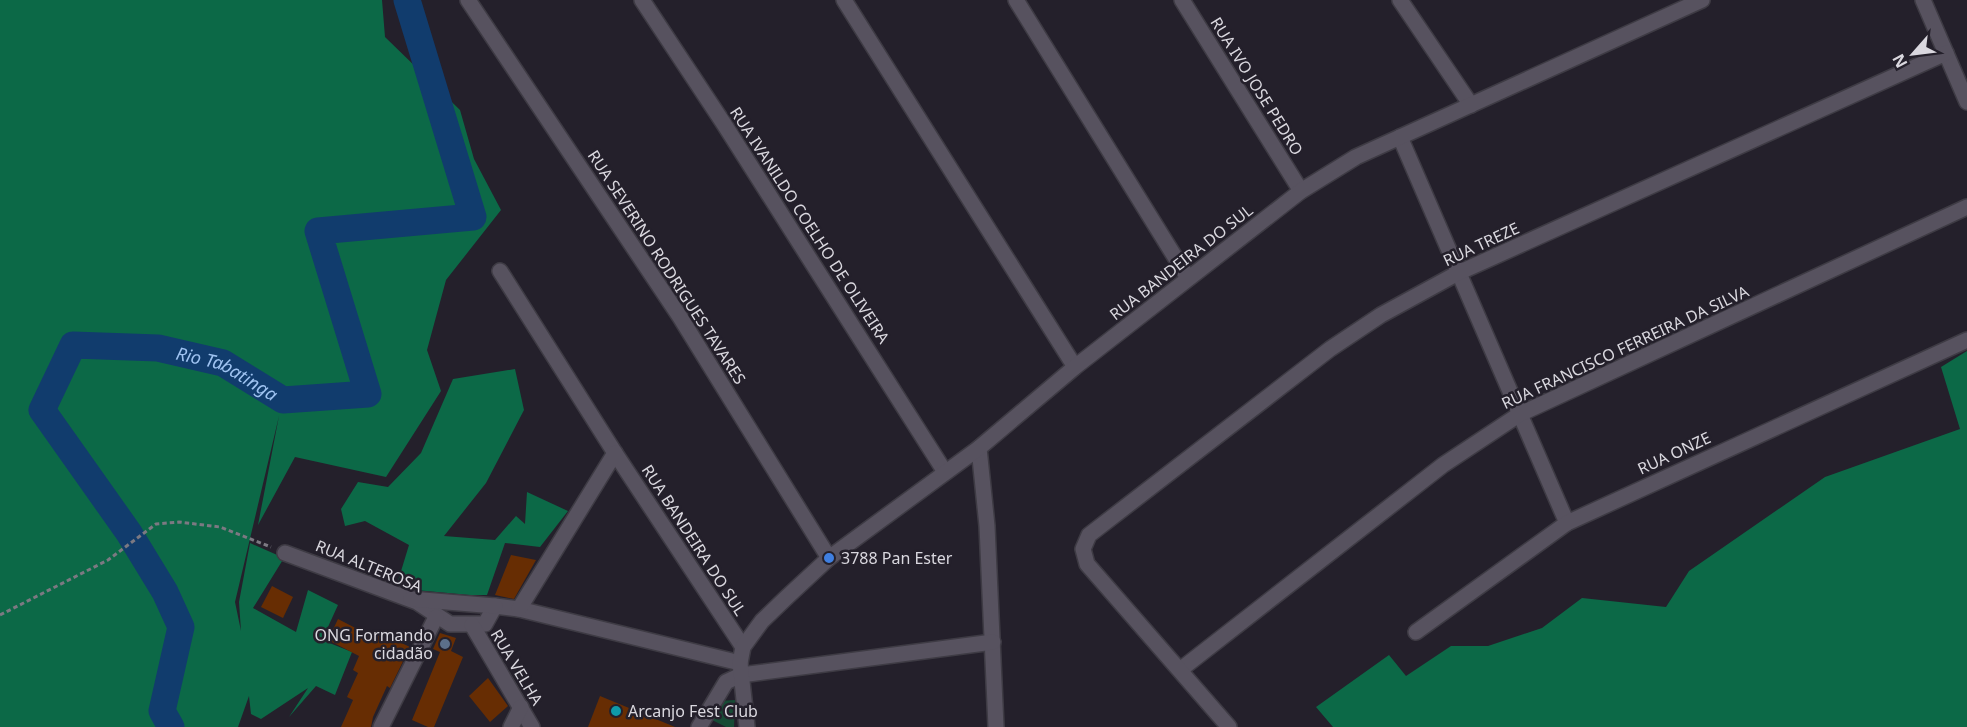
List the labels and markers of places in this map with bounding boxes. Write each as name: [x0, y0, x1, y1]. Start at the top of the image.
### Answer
place label: 3788 Pan Ester: [841, 547, 953, 569]
marker: 3788 Pan Ester: [822, 551, 836, 565]
place label: ONG Formando cidadão: [315, 624, 433, 664]
marker: ONG Formando cidadão: [438, 637, 452, 651]
place label: Arcanjo Fest Club: [628, 700, 758, 722]
marker: Arcanjo Fest Club: [609, 704, 623, 718]

